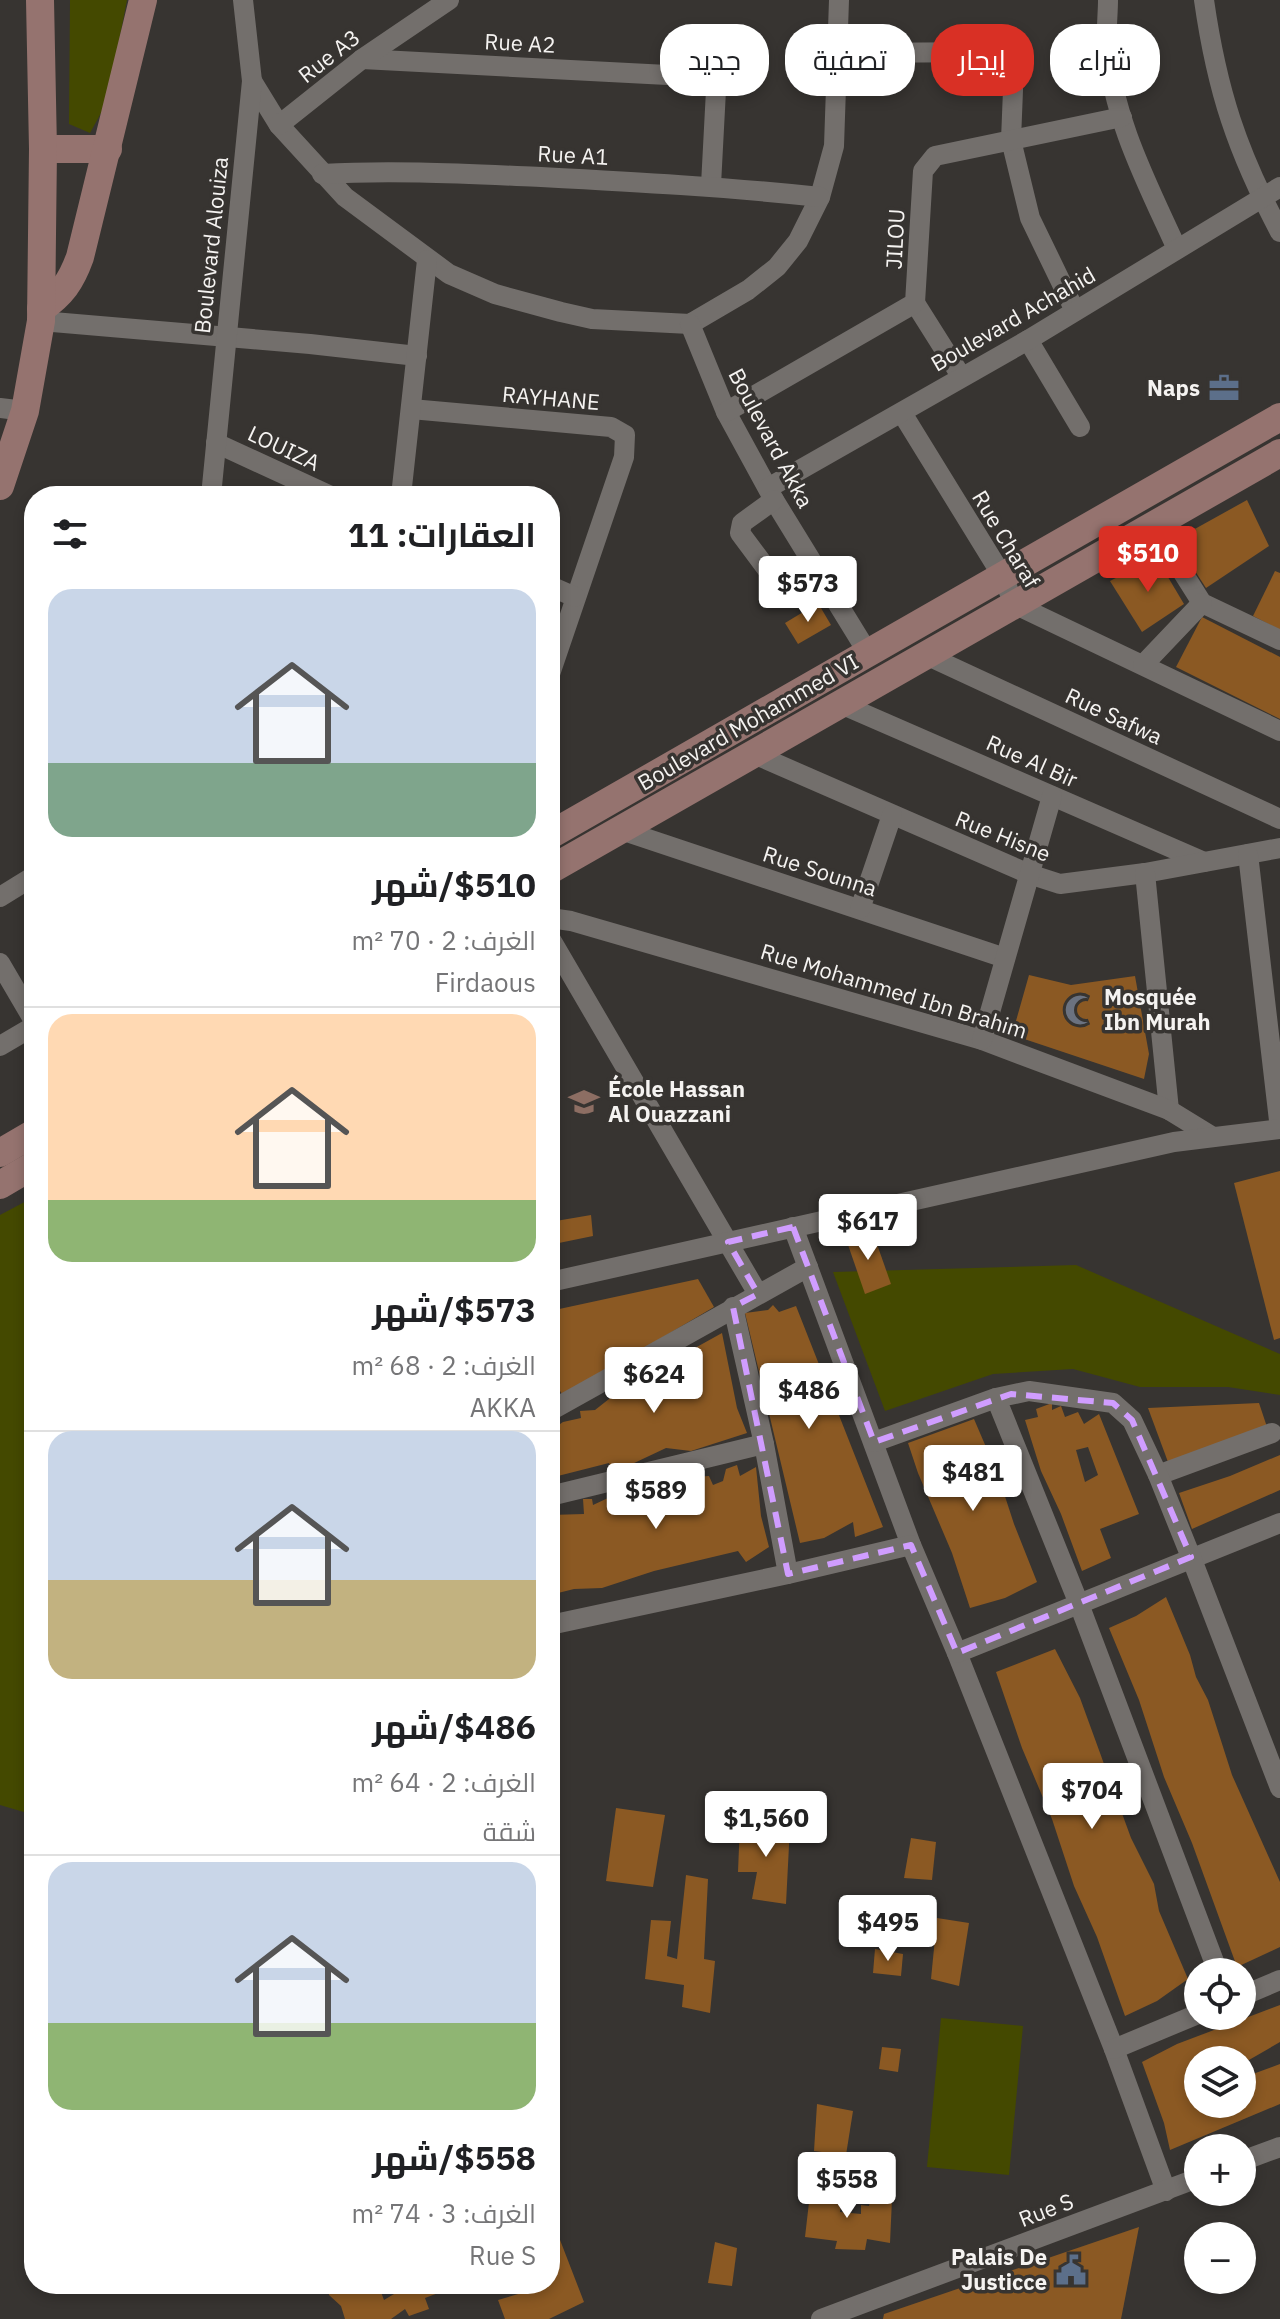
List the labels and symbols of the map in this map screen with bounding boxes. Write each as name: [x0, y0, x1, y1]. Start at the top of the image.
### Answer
street label: Rue A3: [292, 22, 366, 89]
street label: Rue A2: [484, 26, 556, 59]
street label: Rue A1: [537, 138, 609, 171]
street label: Boulevard Alouiza: [187, 155, 234, 335]
street label: JILOU: [878, 208, 911, 270]
street label: Boulevard Achahid: [925, 260, 1100, 378]
street label: Boulevard Akka: [722, 363, 821, 513]
office icon: Naps: [1207, 371, 1241, 405]
place label: Naps: [1147, 373, 1200, 402]
street label: RAYHANE: [501, 379, 601, 416]
street label: LOUIZA: [243, 418, 325, 477]
street label: Rue Charaf: [966, 485, 1047, 593]
pin: $510: [1101, 526, 1195, 594]
pin: $573: [761, 556, 855, 624]
street label: Boulevard Mohammed VI: [632, 646, 863, 797]
street label: Rue Safwa: [1061, 680, 1168, 751]
street label: Rue Al Bir: [982, 728, 1082, 794]
street label: Rue Hisne: [951, 803, 1055, 868]
street label: Rue Sounna: [759, 838, 881, 903]
street label: Rue Mohammed Ibn Brahim: [757, 936, 1031, 1045]
place label: Mosquée Ibn Murah: [1104, 982, 1211, 1036]
mosque icon: Mosquée Ibn Murah: [1063, 993, 1097, 1027]
place label: École Hassan Al Ouazzani: [608, 1074, 745, 1128]
school or university icon: École Hassan Al Ouazzani: [567, 1085, 601, 1119]
pin: $617: [821, 1194, 915, 1262]
pin: $624: [607, 1347, 701, 1415]
pin: $486: [762, 1363, 856, 1431]
pin: $481: [926, 1445, 1020, 1513]
pin: $589: [609, 1463, 703, 1531]
pin: $704: [1045, 1763, 1139, 1831]
pin: $1,560: [701, 1791, 831, 1859]
pin: $495: [841, 1895, 935, 1963]
pin: $558: [800, 2152, 894, 2220]
street label: Rue S: [1014, 2186, 1077, 2233]
place label: Palais De Justicce: [951, 2242, 1047, 2296]
public building icon: Palais De Justicce: [1054, 2253, 1088, 2287]

